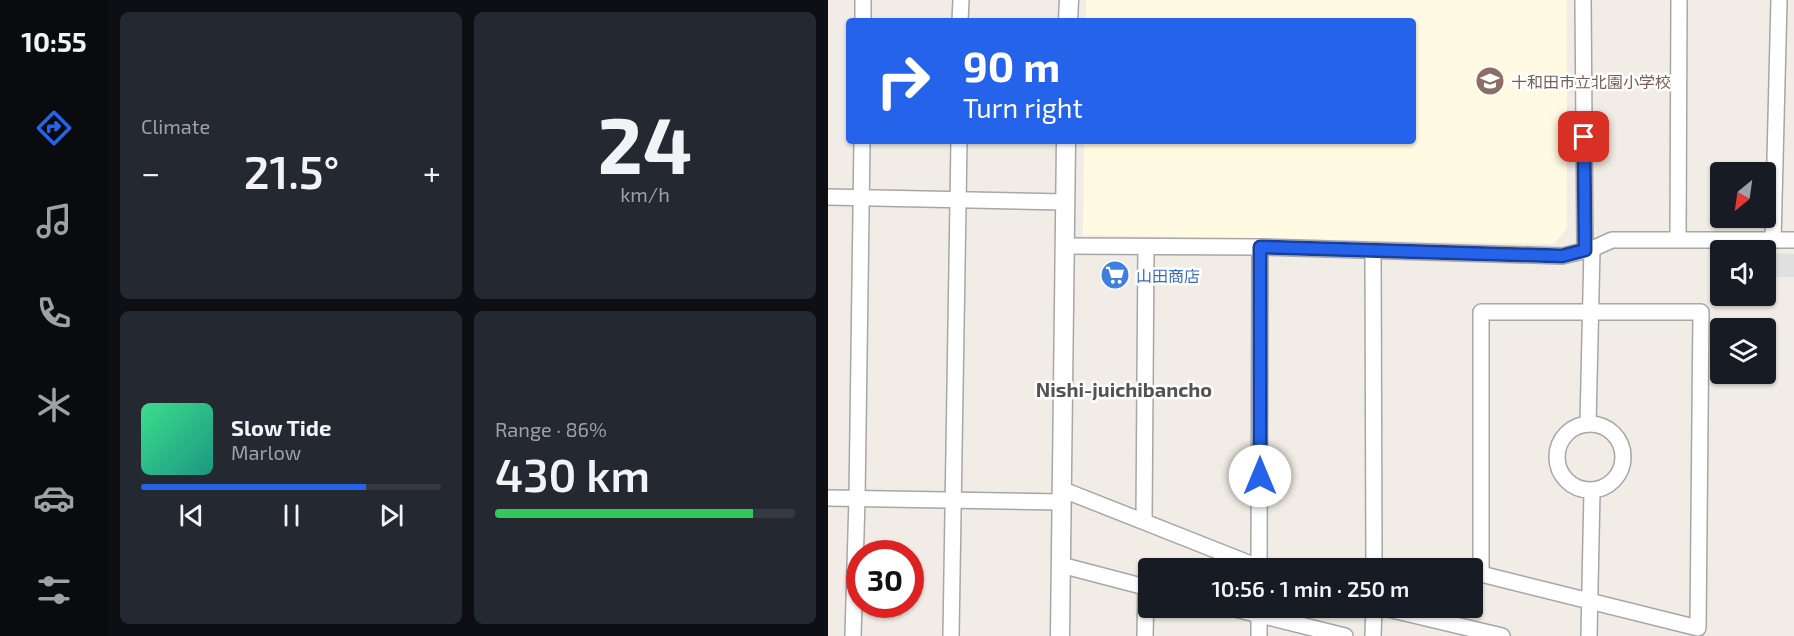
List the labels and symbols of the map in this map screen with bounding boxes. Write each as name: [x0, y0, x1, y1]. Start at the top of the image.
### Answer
school or university icon: 十和田市立北園小学校: [1474, 65, 1506, 97]
place label: 十和田市立北園小学校: [1511, 72, 1671, 91]
pin: [1558, 111, 1609, 162]
north arrow: [1710, 162, 1776, 228]
supermarket icon: 山田商店: [1099, 259, 1131, 291]
place label: 山田商店: [1136, 266, 1200, 285]
district label: Nishi-juichibancho: [1036, 377, 1212, 401]
position arrow: [1228, 444, 1292, 508]
speed limit sign: 30: [846, 540, 924, 618]

